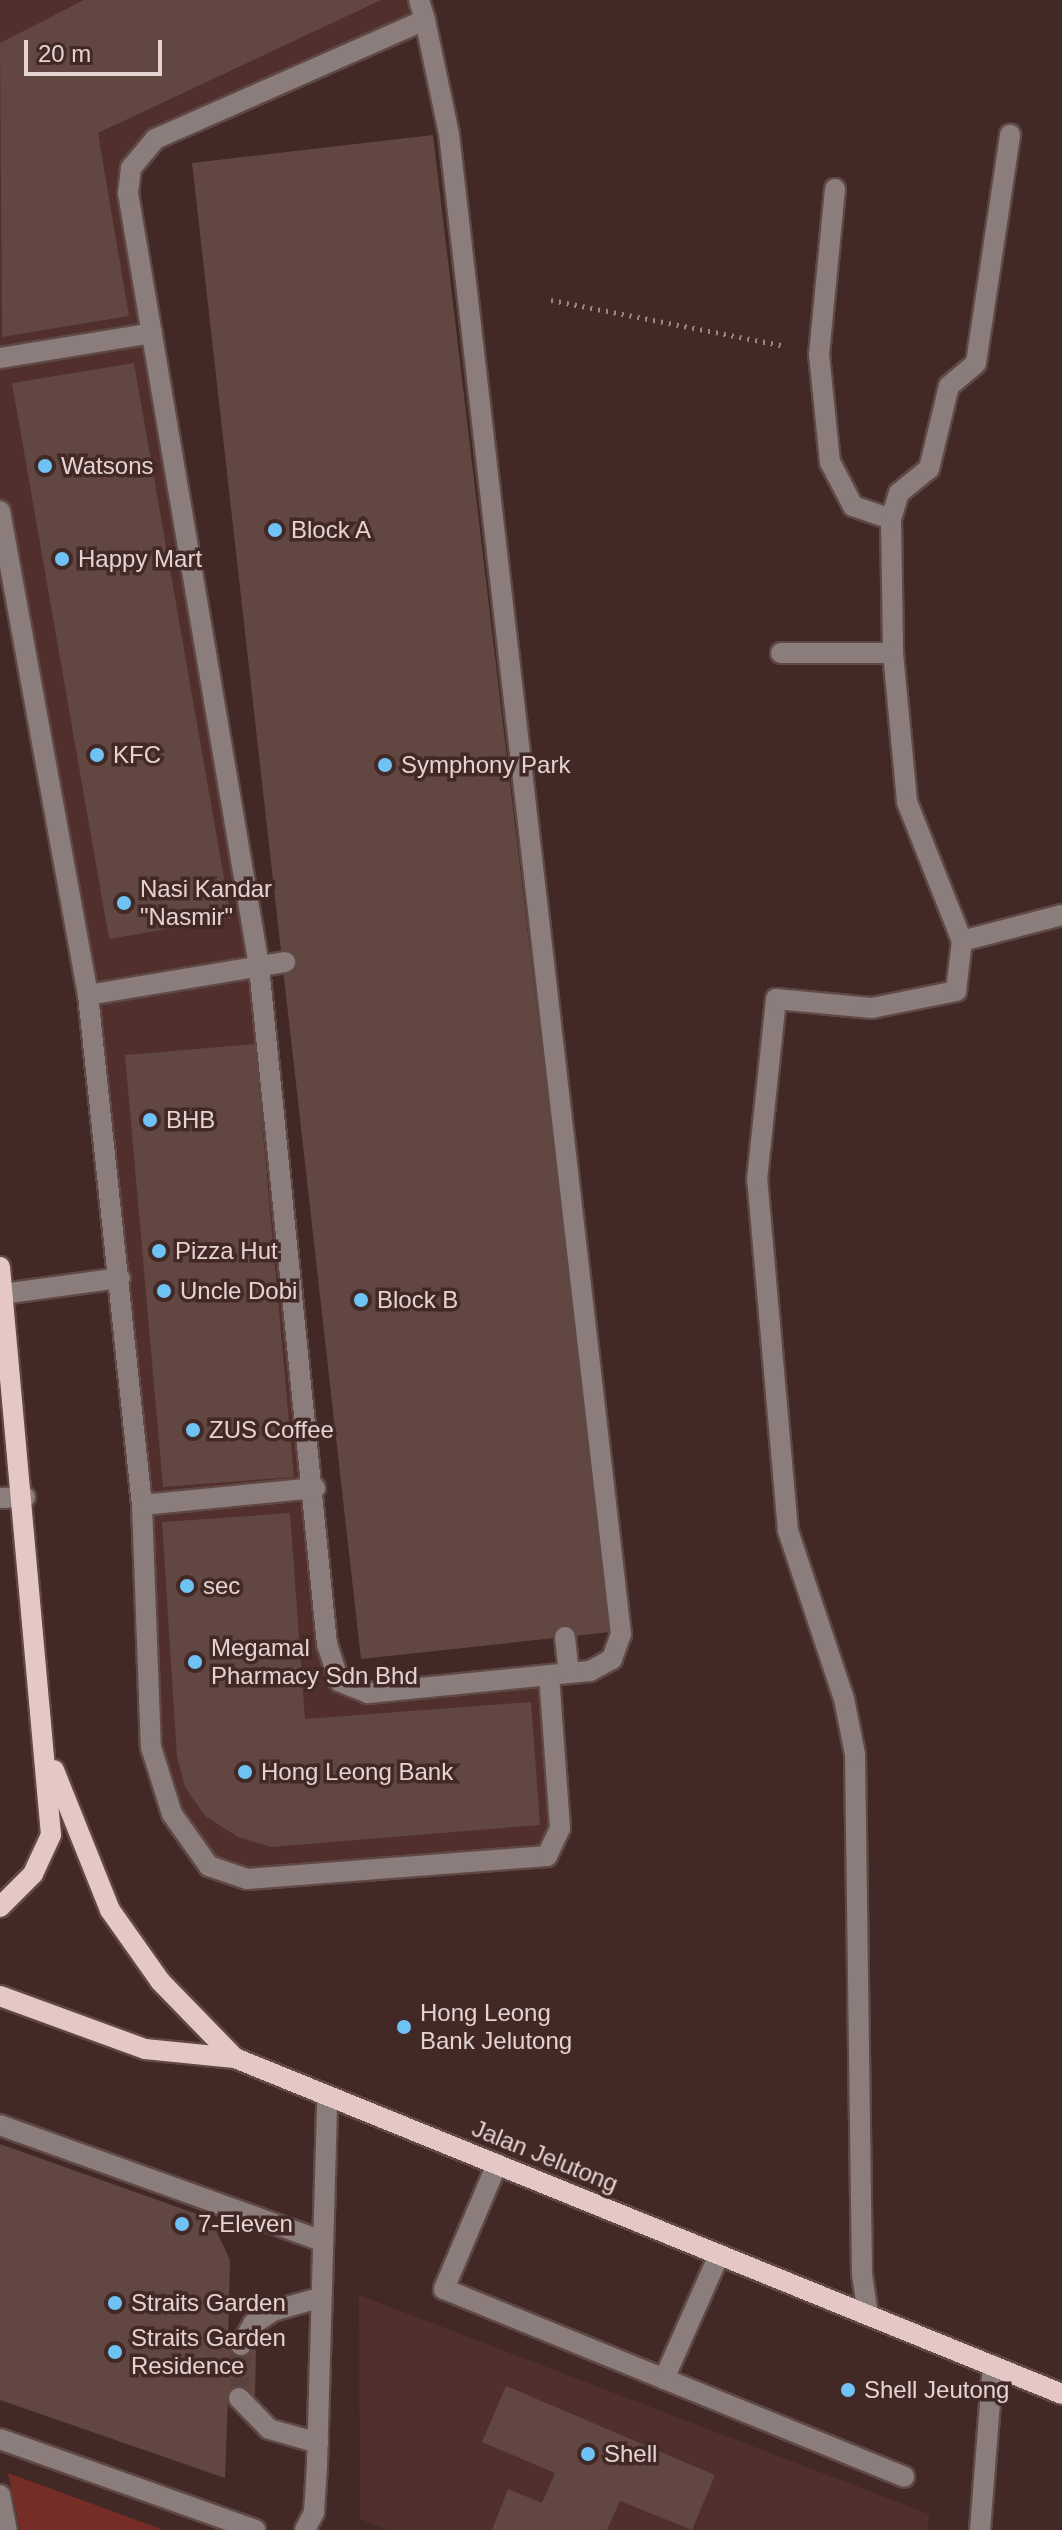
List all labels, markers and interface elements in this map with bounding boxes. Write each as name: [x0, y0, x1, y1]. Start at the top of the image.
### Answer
scale bar: [28, 24, 166, 74]
text: 20 m: [38, 40, 91, 67]
place label: Watsons: [61, 452, 153, 480]
marker: Watsons: [36, 457, 54, 475]
place label: Block A: [291, 516, 372, 544]
marker: Block A: [266, 521, 284, 539]
place label: Happy Mart: [78, 545, 202, 573]
marker: Happy Mart: [53, 550, 71, 568]
place label: KFC: [113, 741, 161, 769]
marker: KFC: [88, 746, 106, 764]
place label: Symphony Park: [401, 751, 570, 779]
marker: Symphony Park: [376, 756, 394, 774]
place label: Nasi Kandar "Nasmir": [140, 875, 272, 931]
marker: Nasi Kandar "Nasmir": [115, 894, 133, 912]
place label: BHB: [166, 1106, 215, 1134]
marker: BHB: [141, 1111, 159, 1129]
place label: Pizza Hut: [175, 1237, 278, 1265]
marker: Pizza Hut: [150, 1242, 168, 1260]
place label: Uncle Dobi: [180, 1277, 297, 1305]
marker: Uncle Dobi: [155, 1282, 173, 1300]
place label: Block B: [377, 1286, 458, 1314]
marker: Block B: [352, 1291, 370, 1309]
place label: ZUS Coffee: [209, 1416, 334, 1444]
marker: ZUS Coffee: [184, 1421, 202, 1439]
place label: sec: [203, 1572, 240, 1600]
marker: sec: [178, 1577, 196, 1595]
place label: Megamal Pharmacy Sdn Bhd: [211, 1634, 418, 1690]
marker: Megamal Pharmacy Sdn Bhd: [186, 1653, 204, 1671]
place label: Hong Leong Bank: [261, 1758, 453, 1786]
marker: Hong Leong Bank: [236, 1763, 254, 1781]
place label: Hong Leong Bank Jelutong: [420, 1999, 572, 2055]
marker: Hong Leong Bank Jelutong: [395, 2018, 413, 2036]
street label: Jalan Jelutong: [468, 2114, 622, 2198]
place label: 7-Eleven: [198, 2210, 293, 2238]
marker: 7-Eleven: [173, 2215, 191, 2233]
place label: Straits Garden: [131, 2289, 286, 2317]
marker: Straits Garden: [106, 2294, 124, 2312]
place label: Straits Garden Residence: [131, 2324, 286, 2380]
marker: Straits Garden Residence: [106, 2343, 124, 2361]
place label: Shell Jeutong: [864, 2376, 1009, 2404]
marker: Shell Jeutong: [839, 2381, 857, 2399]
place label: Shell: [604, 2440, 657, 2468]
marker: Shell: [579, 2445, 597, 2463]

